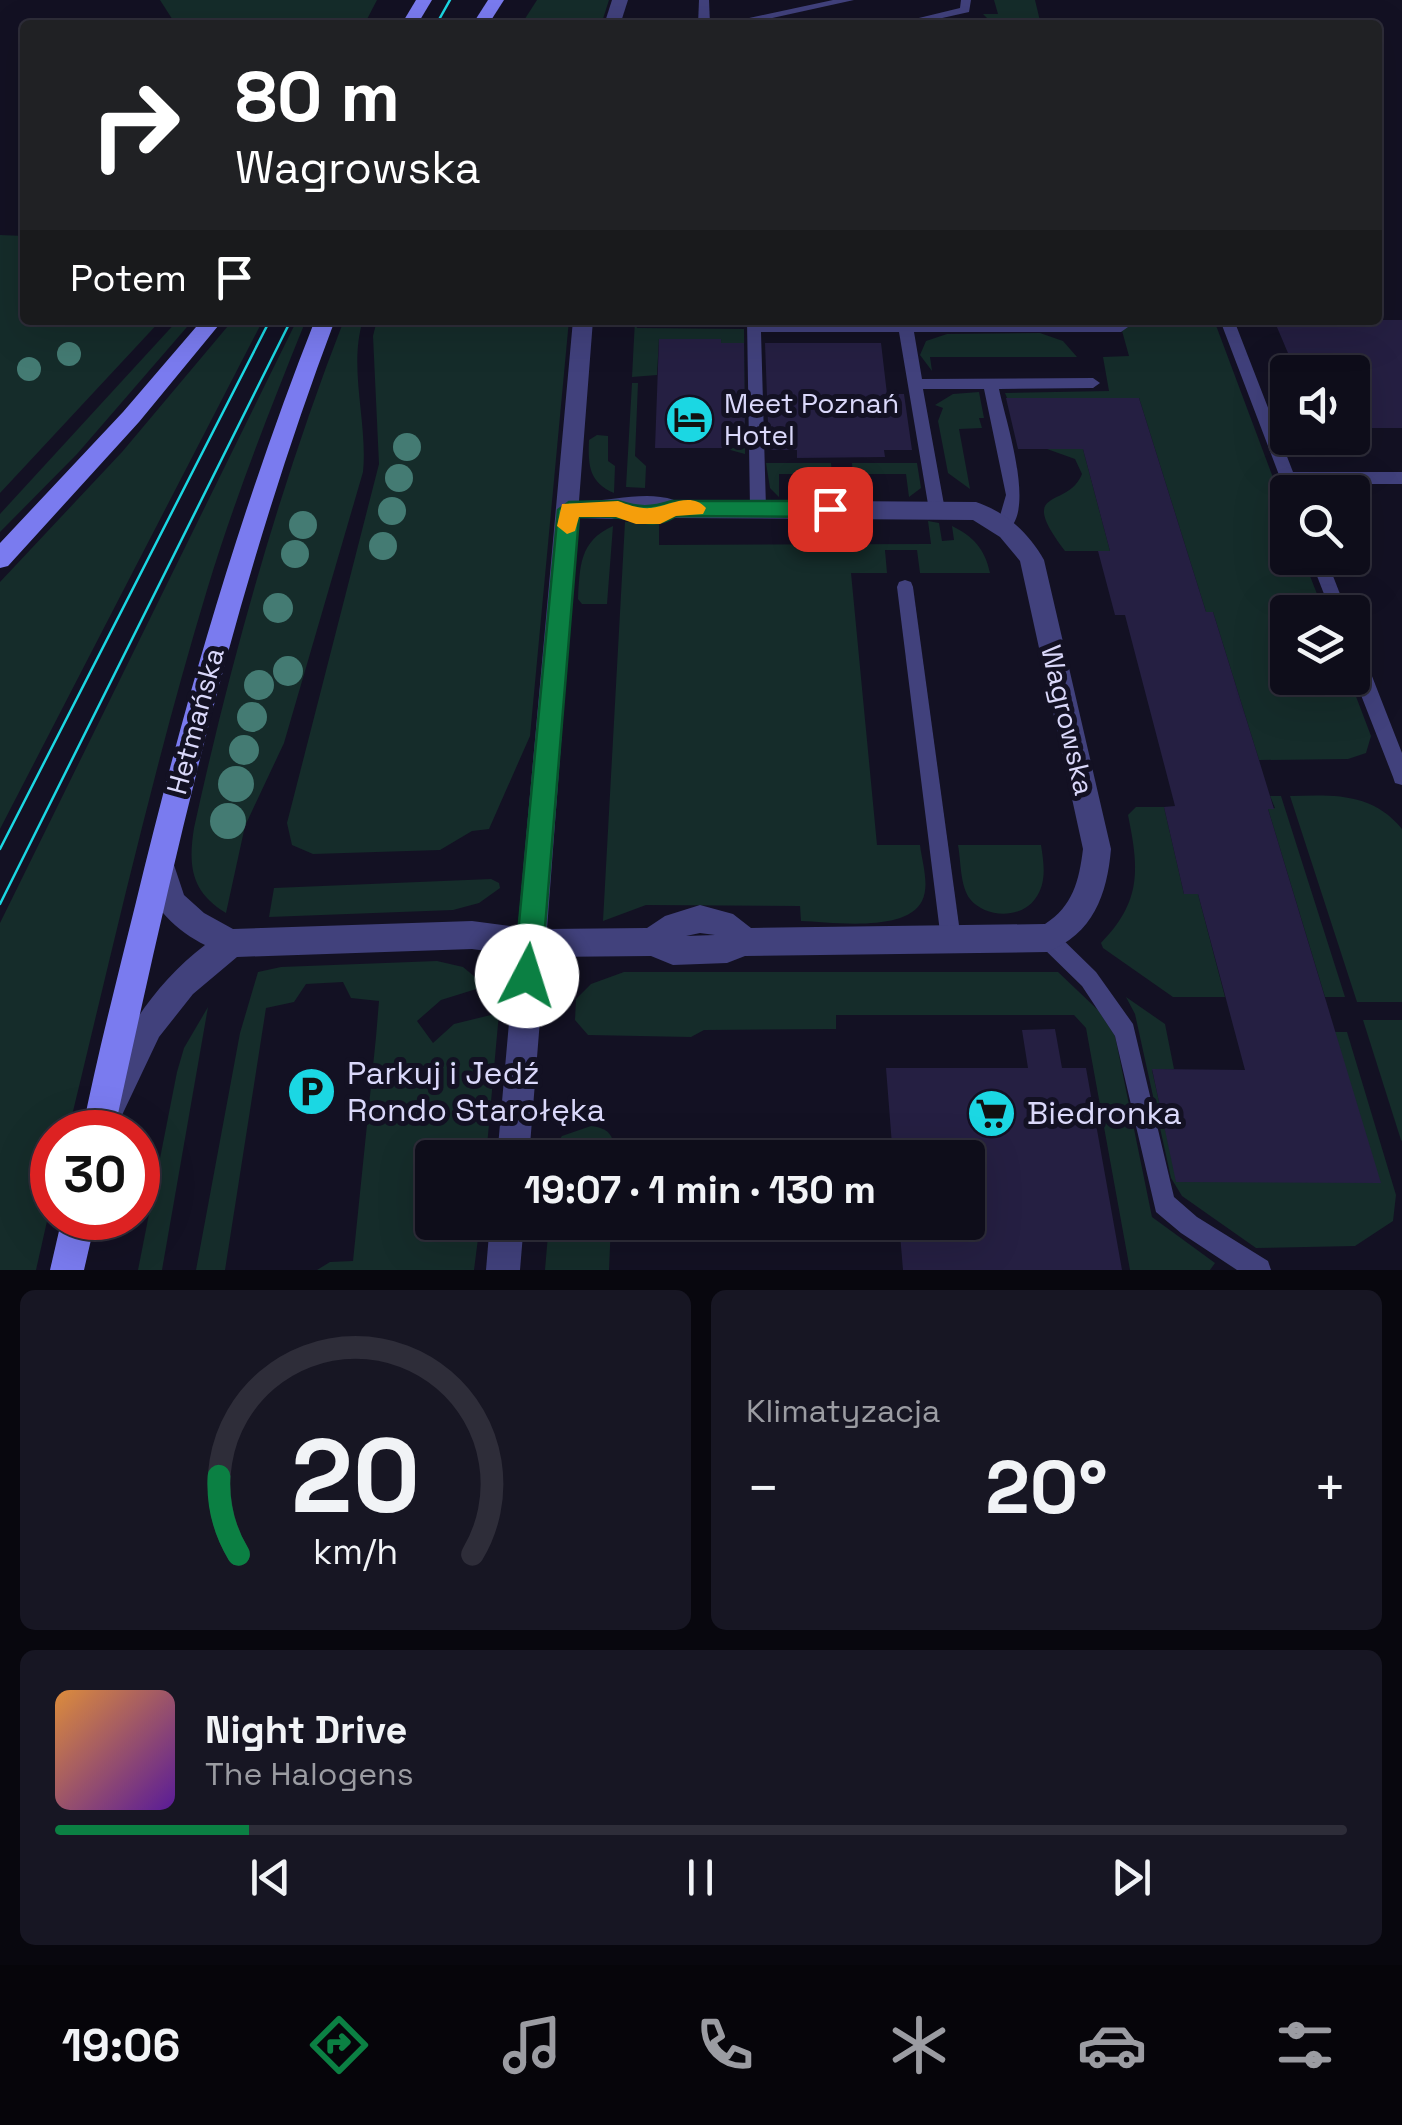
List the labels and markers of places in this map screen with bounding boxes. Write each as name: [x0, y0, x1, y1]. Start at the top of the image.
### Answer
place label: Meet Poznań Hotel: [724, 385, 899, 453]
hotel icon: Meet Poznań Hotel: [663, 393, 715, 445]
pin: [788, 467, 873, 552]
place label: Parkuj i Jedź Rondo Starołęka: [347, 1053, 605, 1130]
parking icon: Parkuj i Jedź Rondo Starołęka: [286, 1065, 338, 1117]
supermarket icon: Biedronka: [966, 1087, 1018, 1139]
place label: Biedronka: [1027, 1093, 1182, 1133]

